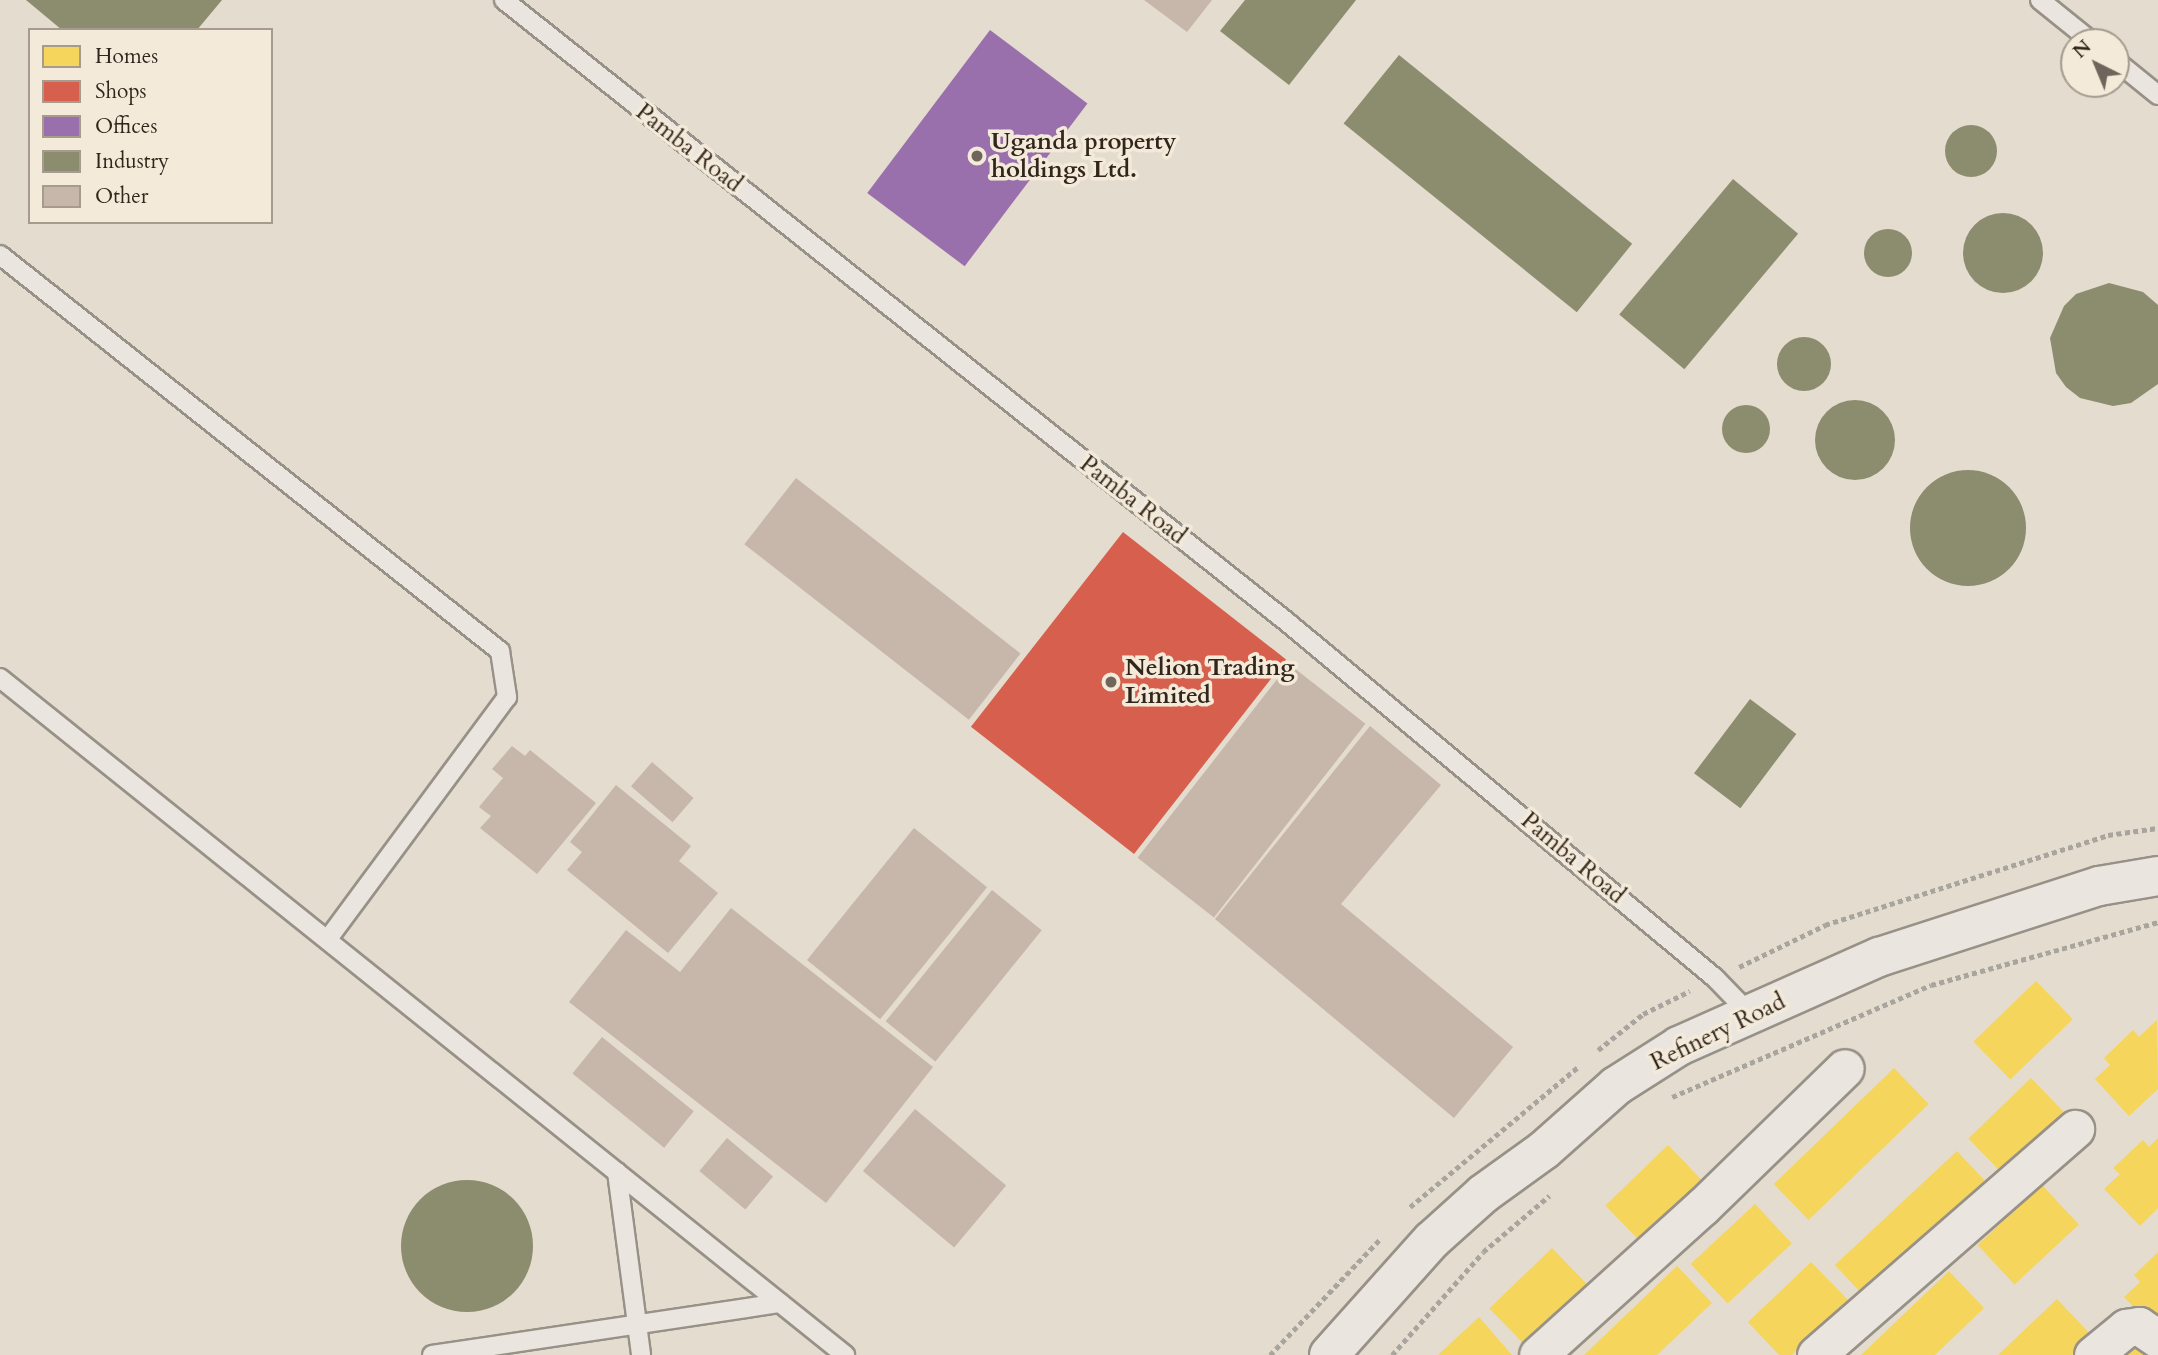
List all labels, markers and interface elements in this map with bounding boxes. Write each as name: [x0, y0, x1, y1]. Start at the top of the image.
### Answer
legend: [28, 28, 273, 224]
north arrow: [2060, 28, 2130, 98]
text: N: [2067, 34, 2097, 64]
text: Homes: [95, 42, 158, 71]
text: Shops: [95, 77, 147, 106]
street label: Pamba Road: [630, 97, 748, 199]
text: Offices: [95, 112, 157, 141]
place label: Uganda property holdings Ltd.: [991, 128, 1176, 184]
text: Industry: [95, 147, 169, 176]
marker: Uganda property holdings Ltd.: [969, 148, 985, 164]
text: Other: [95, 182, 149, 211]
street label: Pamba Road: [1074, 449, 1192, 551]
place label: Nelion Trading Limited: [1125, 654, 1295, 710]
marker: Nelion Trading Limited: [1103, 674, 1119, 690]
street label: Pamba Road: [1515, 806, 1631, 910]
street label: Refinery Road: [1646, 987, 1790, 1077]

